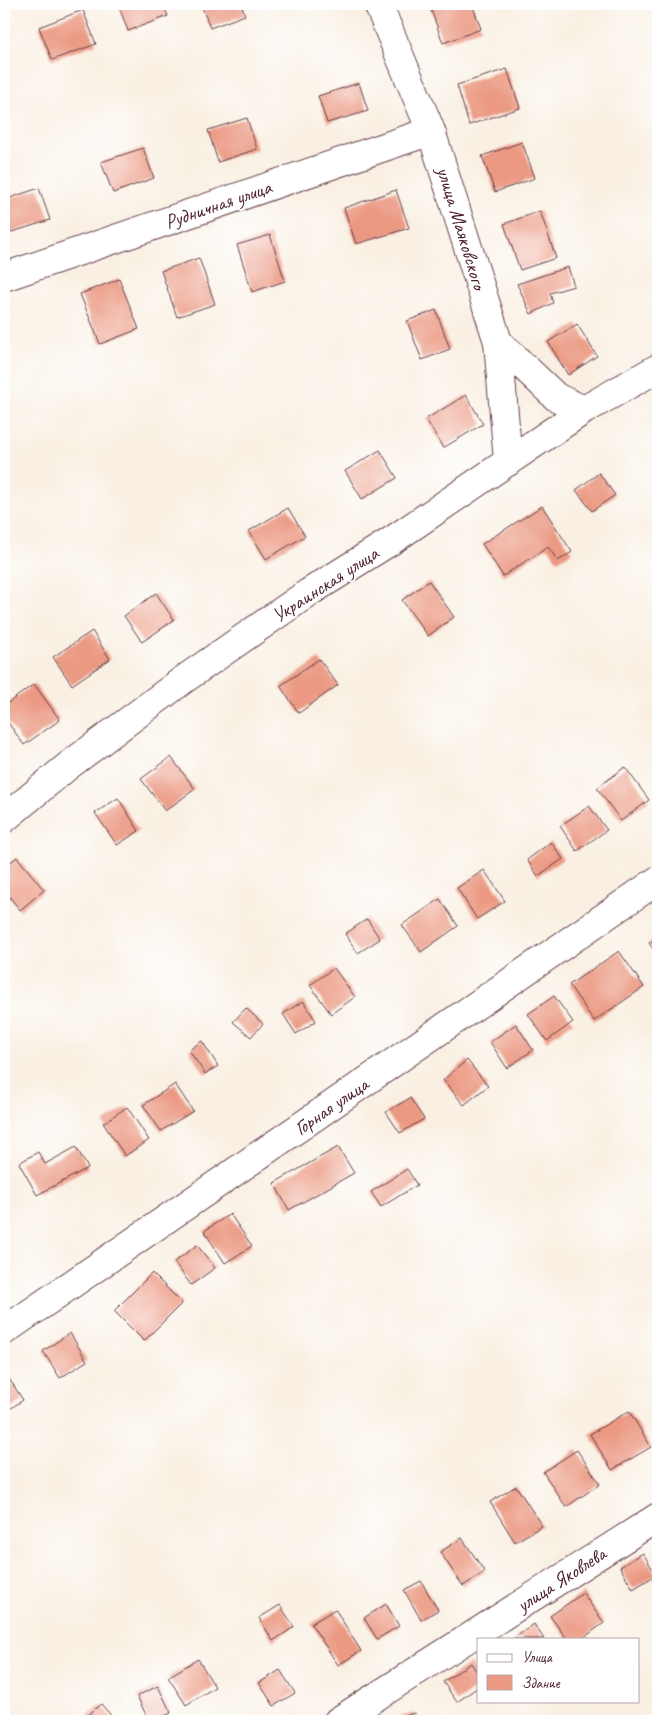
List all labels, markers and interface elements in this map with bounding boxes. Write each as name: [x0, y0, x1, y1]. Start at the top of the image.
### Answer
street label: улица Маяковского: [431, 163, 493, 294]
street label: Рудничная улица: [161, 174, 276, 234]
street label: Украинская улица: [267, 540, 384, 628]
street label: Горная улица: [289, 1071, 375, 1141]
street label: улица Яковлева: [511, 1540, 612, 1618]
legend: [477, 1638, 640, 1702]
text: Улица: [522, 1648, 553, 1667]
text: Здание: [522, 1674, 561, 1693]

